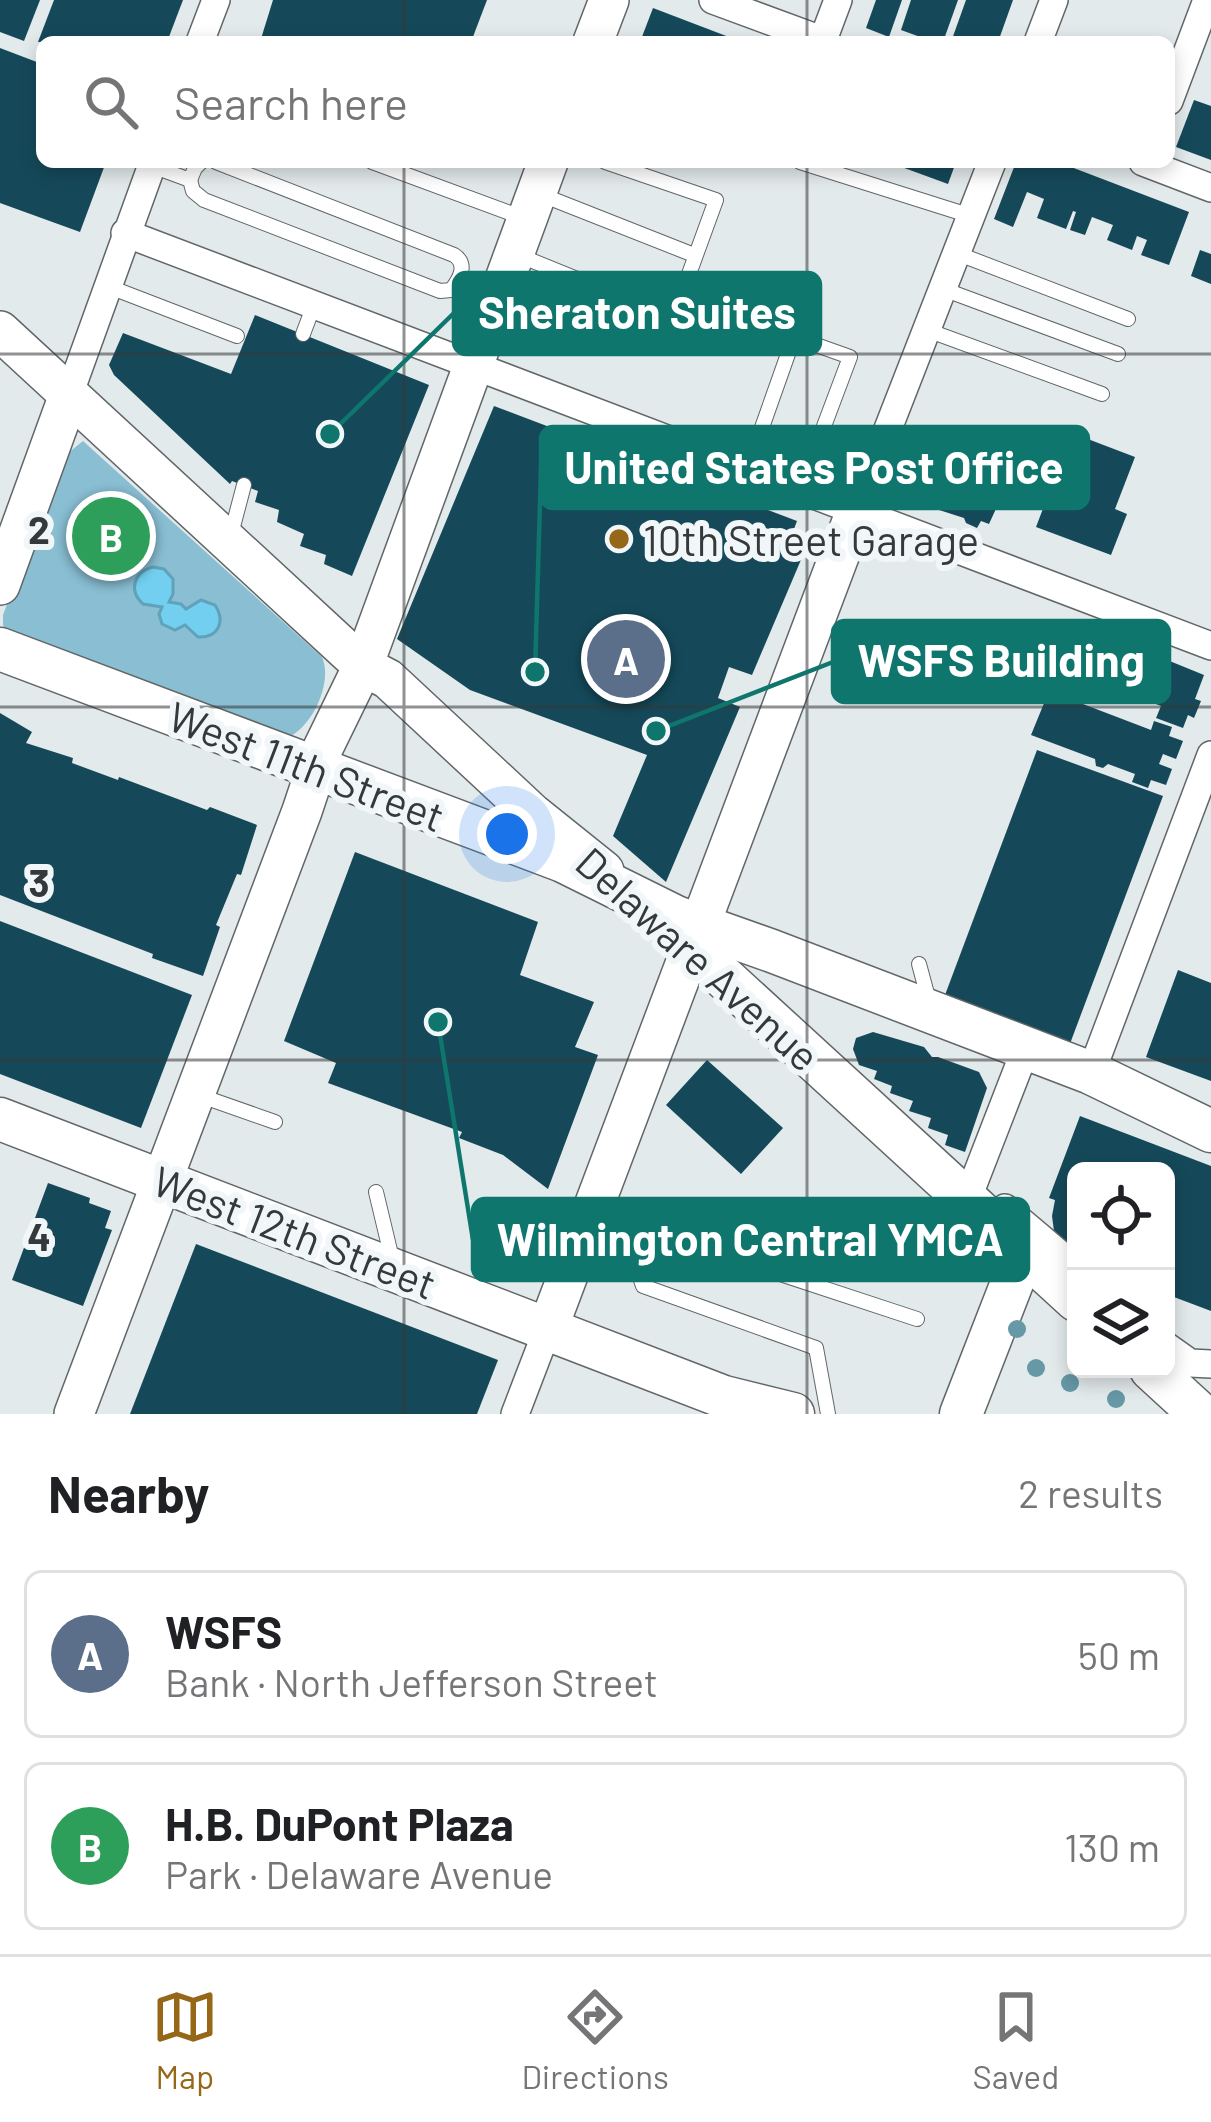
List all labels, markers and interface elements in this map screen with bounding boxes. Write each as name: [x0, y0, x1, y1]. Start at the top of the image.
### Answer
search box: [36, 36, 1175, 168]
icon: search: [78, 69, 144, 135]
text: Search here: [174, 75, 408, 129]
callout: Sheraton Suites: [454, 273, 820, 354]
text: Sheraton Suites: [478, 284, 796, 338]
callout: United States Post Office: [541, 427, 1088, 508]
text: United States Post Office: [564, 439, 1064, 493]
pin: B: [72, 491, 150, 581]
text: 2: [28, 505, 50, 552]
place label: 10th Street Garage: [643, 514, 979, 565]
marker: 10th Street Garage: [606, 526, 632, 552]
pin: A: [587, 614, 665, 704]
callout: WSFS Building: [833, 621, 1169, 702]
text: WSFS Building: [857, 632, 1145, 687]
street label: West 11th Street: [162, 689, 452, 841]
your location: [477, 804, 537, 864]
street label: Delaware Avenue: [567, 836, 831, 1080]
text: 3: [28, 858, 50, 905]
street label: West 12th Street: [147, 1154, 443, 1308]
map controls: [1067, 1162, 1175, 1378]
button: locate: [1067, 1162, 1175, 1270]
callout: Wilmington Central YMCA: [473, 1199, 1028, 1280]
text: Wilmington Central YMCA: [496, 1211, 1004, 1266]
text: 4: [27, 1212, 51, 1259]
button: layers: [1067, 1270, 1175, 1378]
text: Nearby: [48, 1462, 209, 1523]
text: 2 results: [1018, 1469, 1163, 1516]
text: WSFS: [165, 1604, 282, 1658]
text: A: [77, 1631, 103, 1678]
text: 50 m: [1078, 1631, 1160, 1678]
text: Bank · North Jefferson Street: [165, 1658, 658, 1705]
text: H.B. DuPont Plaza: [165, 1796, 514, 1850]
text: B: [78, 1823, 102, 1870]
text: 130 m: [1064, 1823, 1160, 1870]
text: Park · Delaware Avenue: [165, 1850, 553, 1897]
tab: Map: [152, 1984, 218, 2096]
tab: Directions: [521, 1984, 669, 2096]
tab: Saved: [973, 1984, 1059, 2096]

